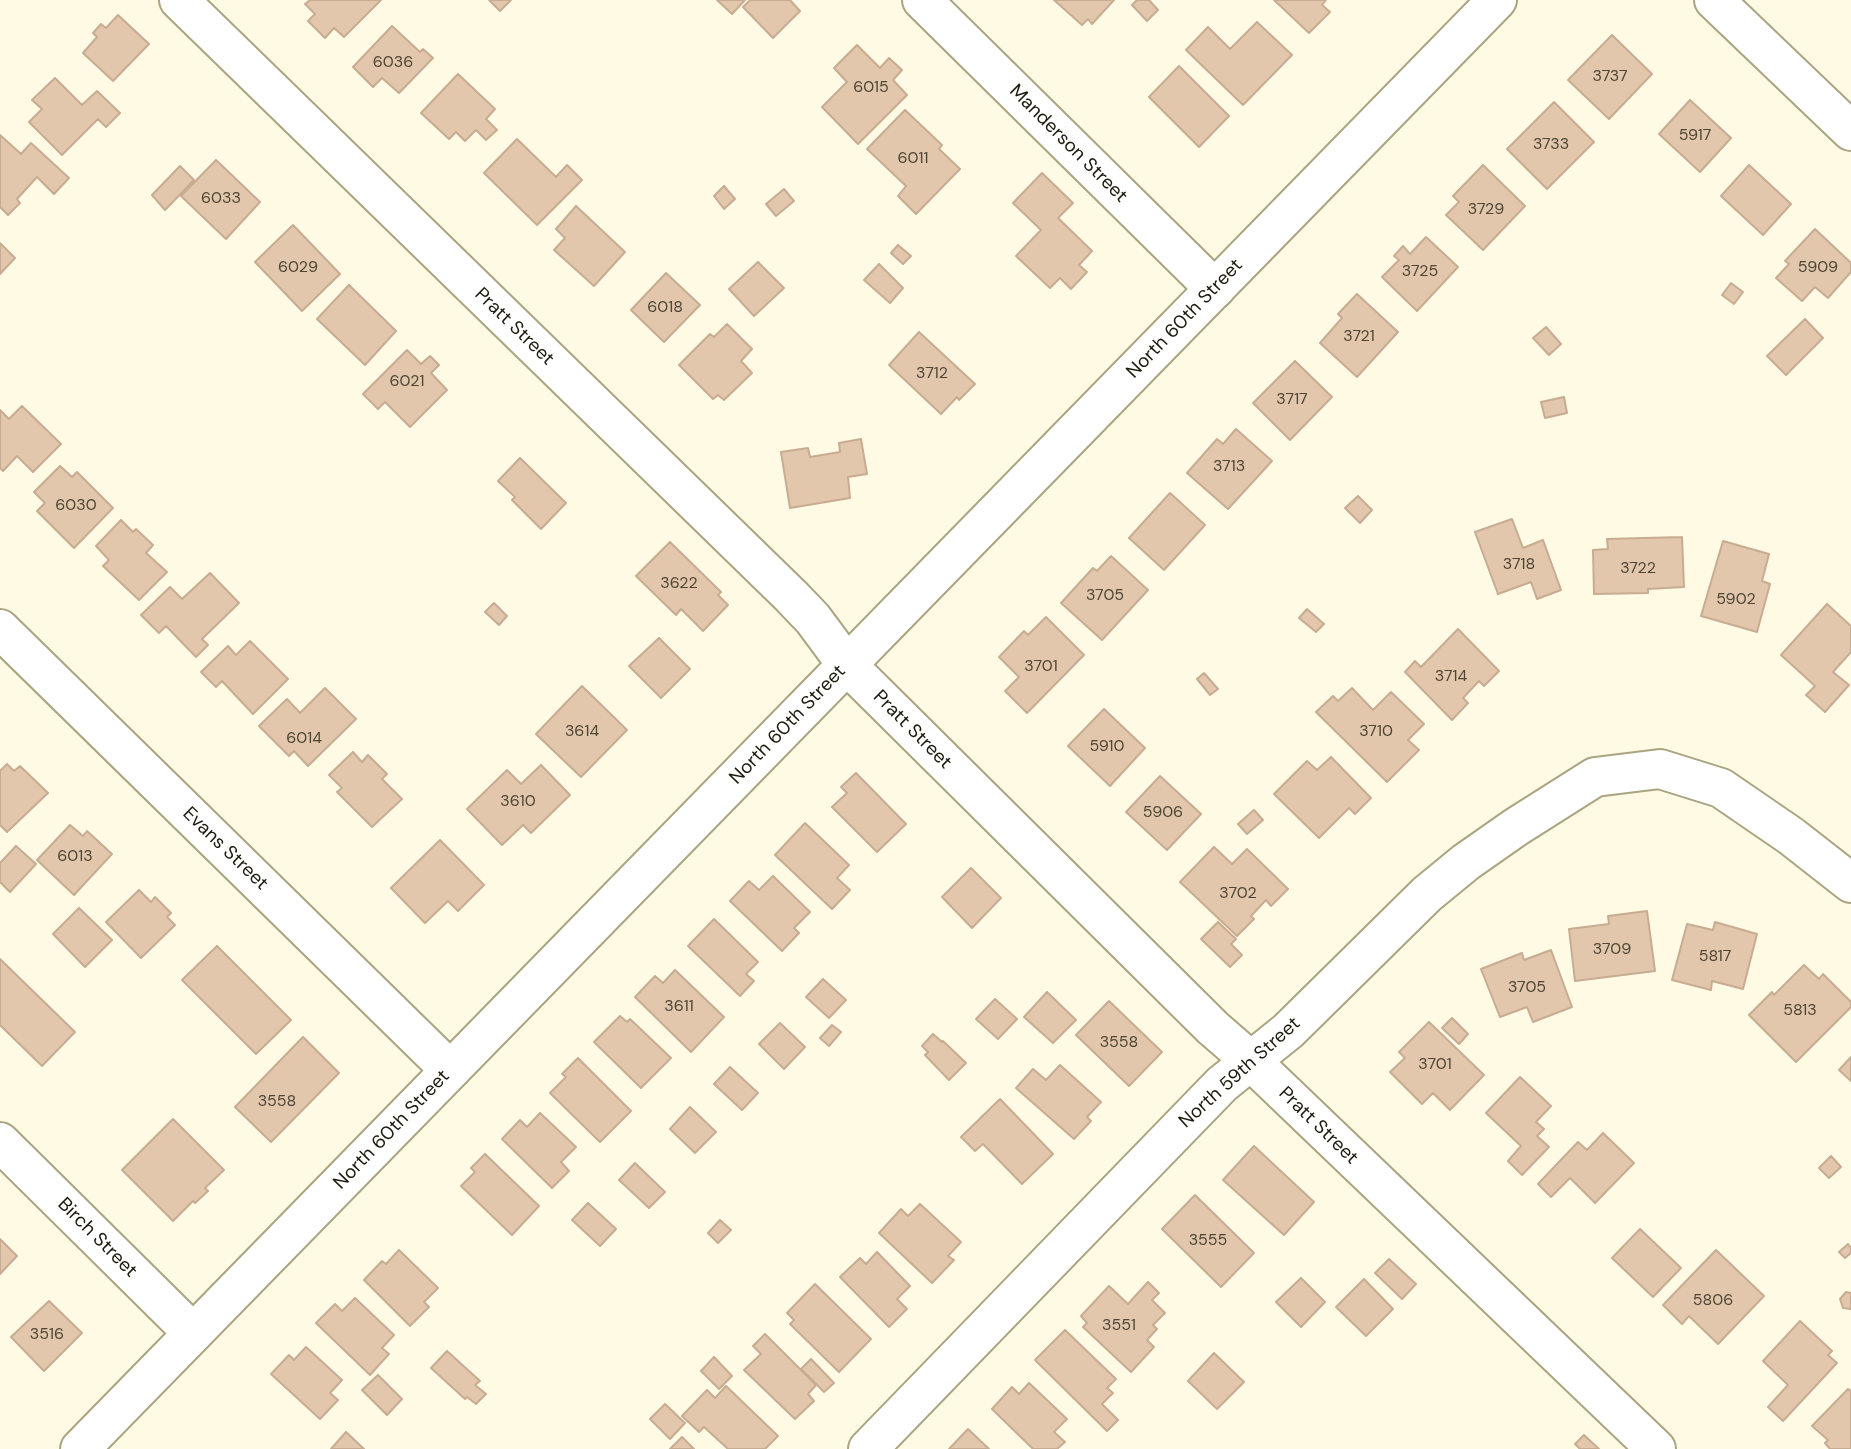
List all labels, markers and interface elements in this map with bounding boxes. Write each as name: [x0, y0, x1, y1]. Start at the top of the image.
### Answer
house number: 6036: [373, 53, 413, 73]
house number: 3737: [1592, 67, 1628, 87]
house number: 6015: [853, 78, 889, 98]
street label: Manderson Street: [1004, 80, 1132, 208]
house number: 5917: [1679, 126, 1711, 146]
house number: 3733: [1533, 135, 1569, 155]
house number: 6011: [898, 149, 928, 169]
house number: 6033: [201, 189, 241, 209]
house number: 3729: [1468, 200, 1504, 220]
street label: North 60th Street: [1122, 255, 1248, 383]
house number: 6029: [278, 258, 318, 278]
house number: 5909: [1798, 258, 1838, 278]
house number: 3725: [1402, 262, 1438, 282]
street label: Pratt Street: [469, 283, 559, 371]
house number: 6018: [647, 298, 683, 318]
house number: 3721: [1343, 327, 1375, 347]
house number: 3712: [916, 364, 948, 384]
house number: 6021: [389, 372, 425, 392]
house number: 3717: [1276, 390, 1308, 410]
house number: 3713: [1213, 457, 1245, 477]
house number: 6030: [55, 496, 97, 516]
house number: 3718: [1503, 555, 1535, 575]
house number: 3722: [1620, 559, 1656, 579]
house number: 3622: [660, 574, 698, 594]
house number: 3705: [1086, 586, 1124, 606]
house number: 5902: [1716, 590, 1756, 610]
house number: 3701: [1024, 657, 1058, 677]
street label: North 60th Street: [725, 661, 851, 789]
house number: 3714: [1435, 667, 1467, 687]
street label: Pratt Street: [868, 686, 956, 774]
house number: 3614: [565, 722, 599, 742]
house number: 3710: [1359, 722, 1393, 742]
house number: 6014: [286, 729, 322, 749]
house number: 5910: [1089, 737, 1125, 757]
house number: 3610: [500, 792, 536, 812]
street label: Evans Street: [178, 803, 272, 895]
house number: 5906: [1143, 803, 1183, 823]
house number: 6013: [57, 847, 93, 867]
house number: 3702: [1219, 884, 1257, 904]
house number: 3709: [1593, 940, 1631, 960]
house number: 5817: [1699, 947, 1731, 967]
house number: 3705: [1508, 978, 1546, 998]
house number: 3611: [664, 997, 694, 1017]
house number: 5813: [1783, 1001, 1817, 1021]
street label: North 59th Street: [1175, 1013, 1305, 1133]
house number: 3558: [1100, 1033, 1138, 1053]
house number: 3701: [1418, 1055, 1452, 1075]
street label: North 60th Street: [329, 1066, 455, 1194]
street label: Pratt Street: [1273, 1082, 1363, 1170]
house number: 3558: [258, 1092, 296, 1112]
street label: Birch Street: [52, 1193, 142, 1283]
house number: 3555: [1189, 1231, 1227, 1251]
house number: 5806: [1693, 1291, 1733, 1311]
house number: 3551: [1102, 1316, 1136, 1336]
house number: 3516: [30, 1325, 64, 1345]

